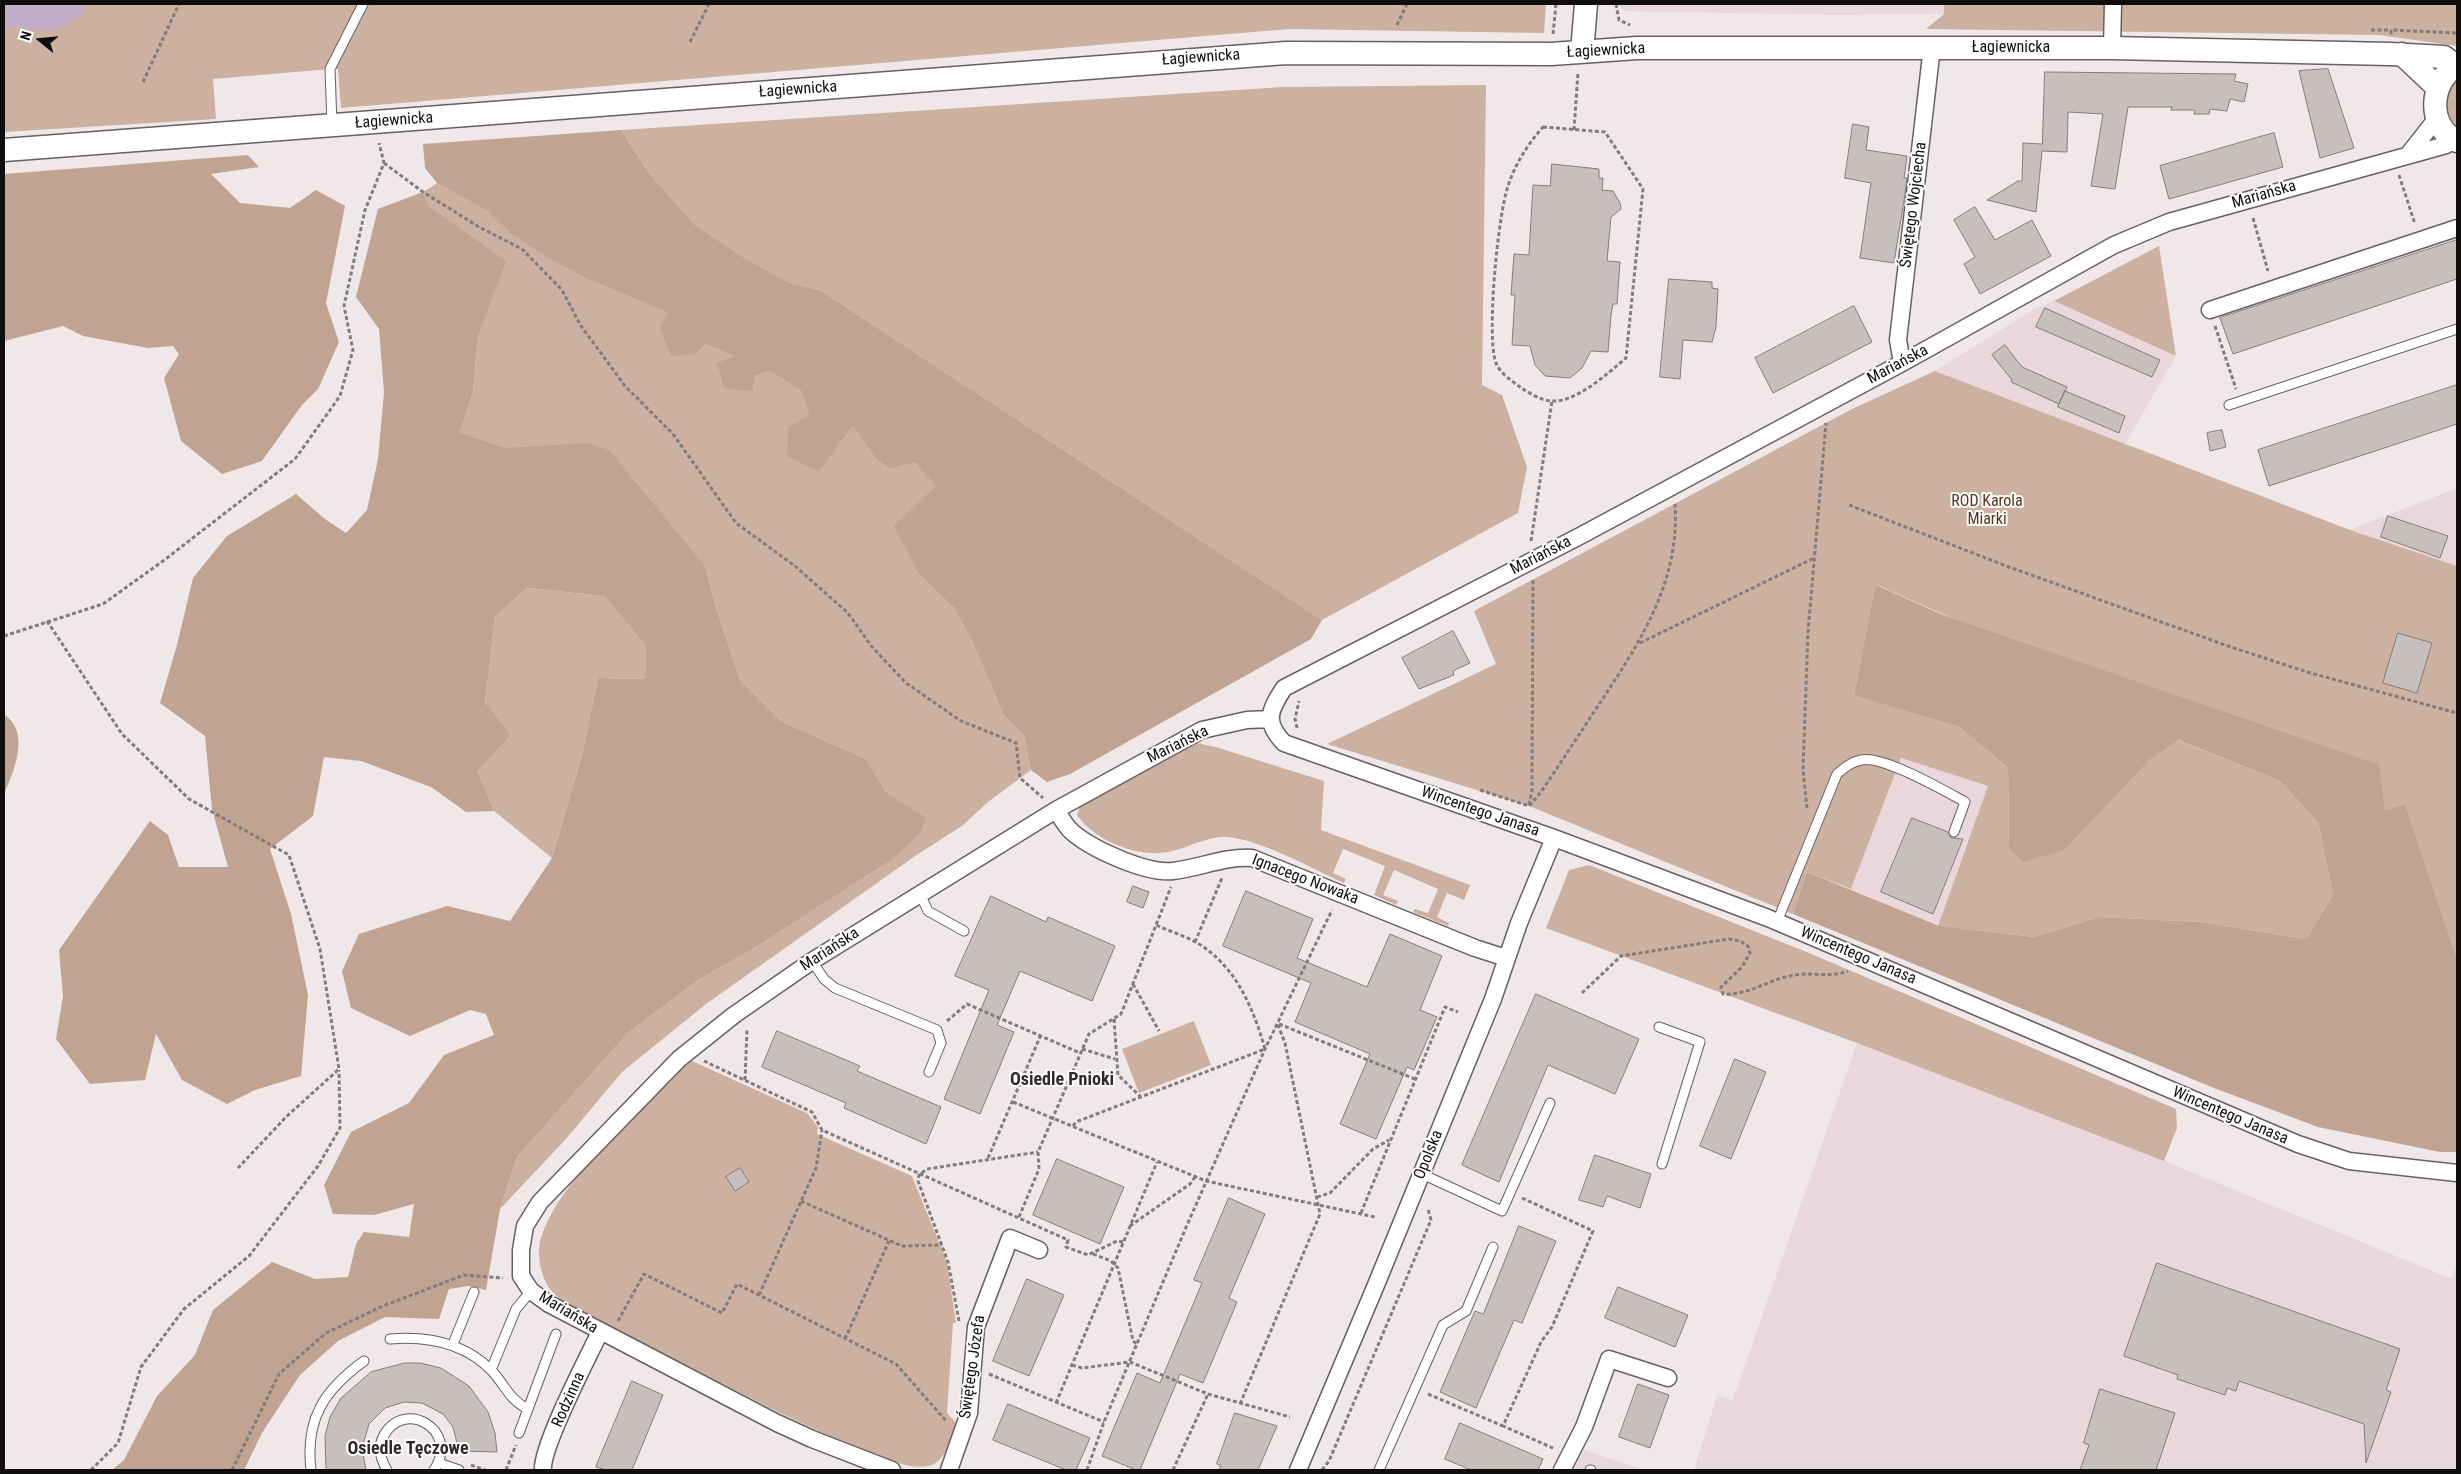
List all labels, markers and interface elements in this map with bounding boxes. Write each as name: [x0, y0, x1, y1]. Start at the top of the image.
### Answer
north arrow: [15, 15, 65, 65]
text: N: [17, 29, 35, 42]
street label: Łagiewnicka: [1972, 38, 2050, 58]
street label: Łagiewnicka: [1566, 39, 1646, 63]
street label: Łagiewnicka: [1161, 46, 1241, 70]
street label: Łagiewnicka: [758, 78, 838, 102]
street label: Łagiewnicka: [354, 109, 434, 133]
street label: Świętego Wojciecha: [1897, 141, 1931, 269]
street label: Mariańska: [2230, 177, 2298, 213]
street label: Mariańska: [1864, 341, 1932, 389]
park label: ROD Karola Miarki: [1951, 492, 2023, 530]
street label: Mariańska: [1507, 532, 1575, 580]
street label: Mariańska: [1144, 722, 1212, 768]
street label: Wincentego Janasa: [1418, 783, 1542, 841]
street label: Ignacego Nowaka: [1249, 851, 1361, 909]
street label: Wincentego Janasa: [1797, 923, 1919, 989]
street label: Mariańska: [797, 924, 863, 976]
district label: Osiedle Pnioki: [1010, 1069, 1114, 1091]
street label: Wincentego Janasa: [2169, 1083, 2291, 1149]
street label: Opolska: [1410, 1128, 1448, 1182]
street label: Mariańska: [535, 1288, 601, 1338]
street label: Świętego Józefa: [956, 1314, 990, 1420]
street label: Rodzinna: [548, 1369, 590, 1431]
district label: Osiedle Tęczowe: [347, 1438, 469, 1460]

